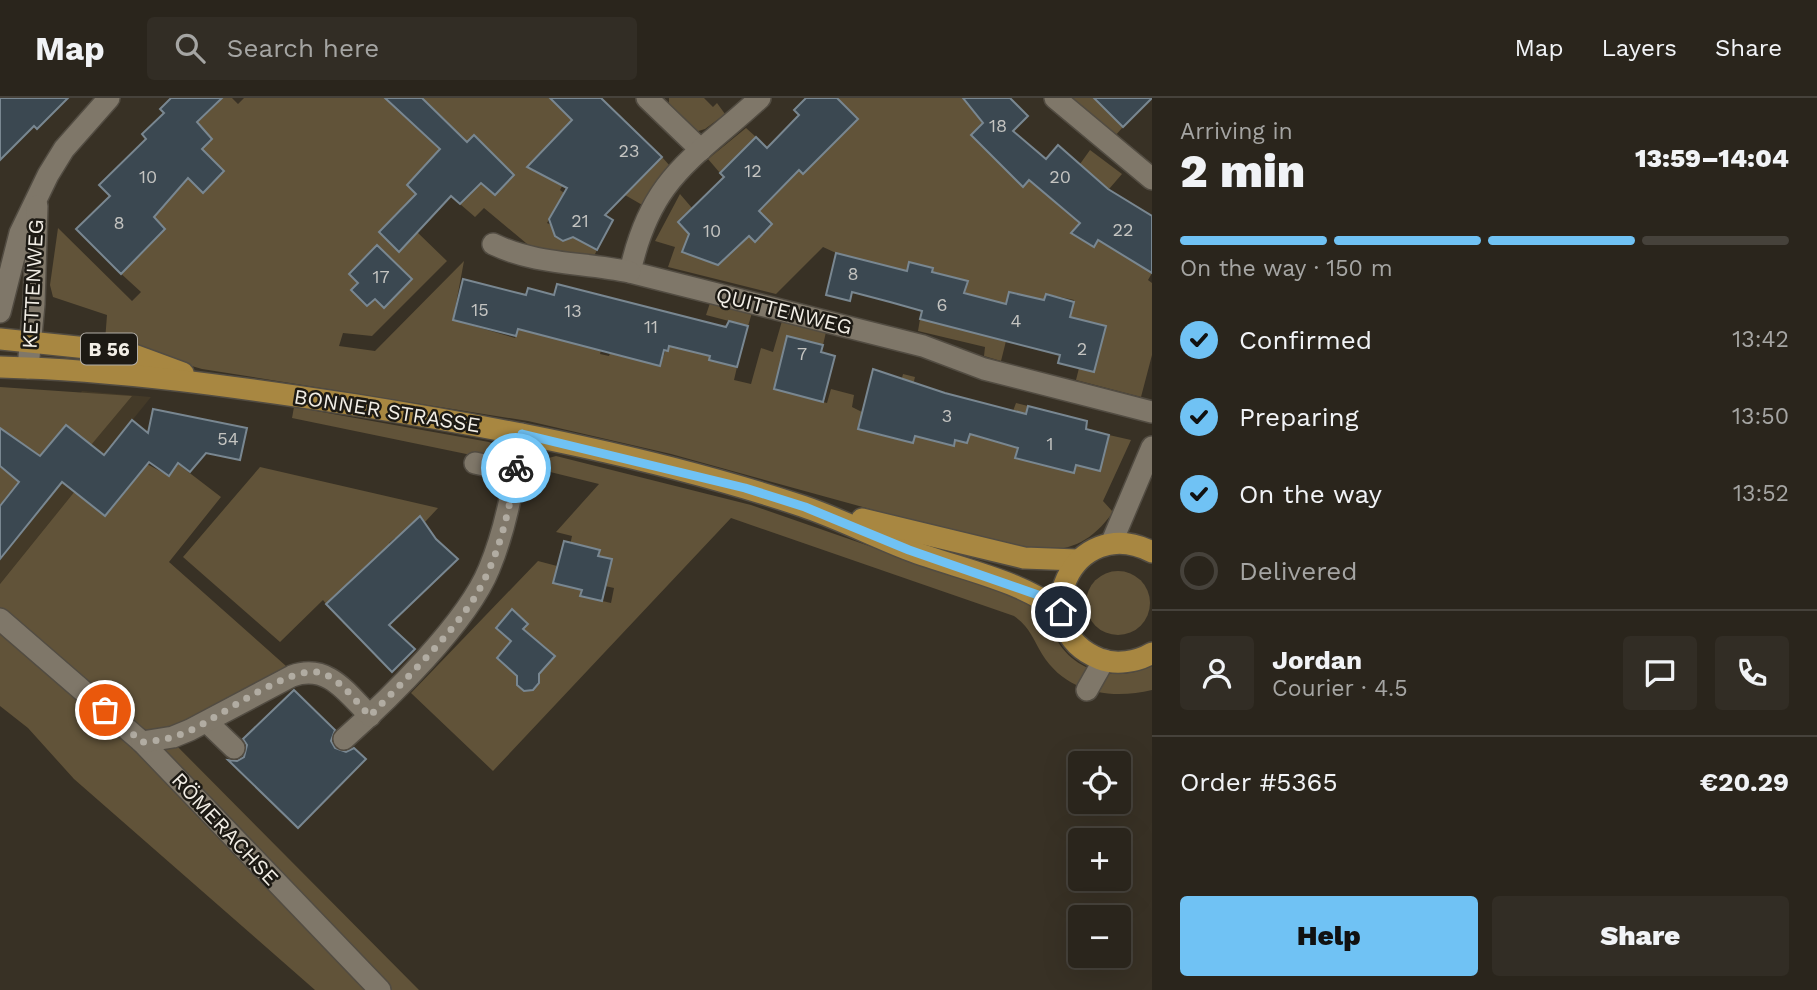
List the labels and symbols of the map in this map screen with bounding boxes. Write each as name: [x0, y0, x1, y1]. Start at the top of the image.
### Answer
house number: 18: [989, 115, 1007, 136]
house number: 23: [619, 140, 640, 161]
house number: 12: [744, 160, 762, 181]
house number: 10: [139, 166, 157, 187]
house number: 20: [1049, 166, 1071, 187]
house number: 21: [571, 210, 589, 231]
house number: 8: [113, 212, 125, 233]
street label: KETTENWEG: [17, 218, 48, 349]
house number: 22: [1113, 219, 1134, 240]
house number: 10: [703, 220, 721, 241]
house number: 8: [847, 263, 859, 284]
house number: 17: [372, 266, 390, 287]
street label: QUITTENWEG: [713, 282, 855, 340]
house number: 6: [937, 294, 947, 315]
house number: 15: [471, 299, 489, 320]
house number: 13: [564, 300, 582, 321]
house number: 4: [1011, 310, 1022, 331]
house number: 11: [644, 316, 658, 337]
road number: B 56: [81, 333, 137, 364]
house number: 2: [1077, 338, 1087, 359]
house number: 7: [797, 343, 807, 364]
street label: BONNER STRASSE: [292, 383, 482, 438]
house number: 3: [942, 405, 952, 426]
house number: 54: [217, 428, 239, 449]
courier: [481, 433, 551, 503]
house number: 1: [1046, 433, 1054, 454]
pin: [1031, 582, 1091, 642]
pin: [75, 680, 135, 740]
street label: RÖMERACHSE: [167, 767, 284, 890]

